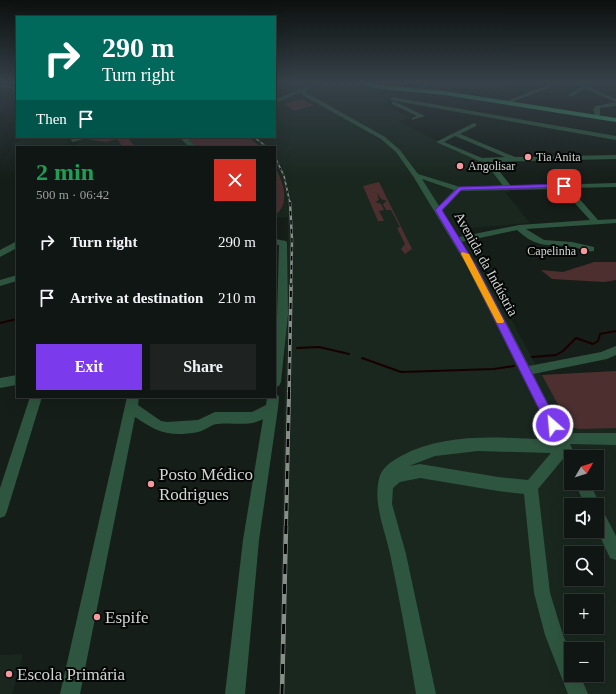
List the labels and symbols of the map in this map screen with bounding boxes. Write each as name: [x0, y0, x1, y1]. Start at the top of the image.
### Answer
place label: Tia Anita: [536, 150, 581, 164]
marker: Tia Anita: [523, 152, 533, 162]
place label: Angolisar: [468, 159, 515, 173]
marker: Angolisar: [455, 161, 465, 171]
pin: [547, 169, 581, 203]
street label: Avenida da Indústria: [451, 209, 521, 319]
place label: Capelinha: [527, 244, 577, 258]
marker: Capelinha: [579, 246, 589, 256]
position arrow: [532, 404, 574, 446]
north arrow: [564, 450, 604, 490]
place label: Posto Médico Rodrigues: [159, 465, 253, 504]
marker: Posto Médico Rodrigues: [146, 479, 156, 489]
place label: Espife: [105, 608, 148, 627]
marker: Espife: [92, 612, 102, 622]
place label: Escola Primária: [17, 665, 126, 684]
marker: Escola Primária: [4, 669, 14, 679]

